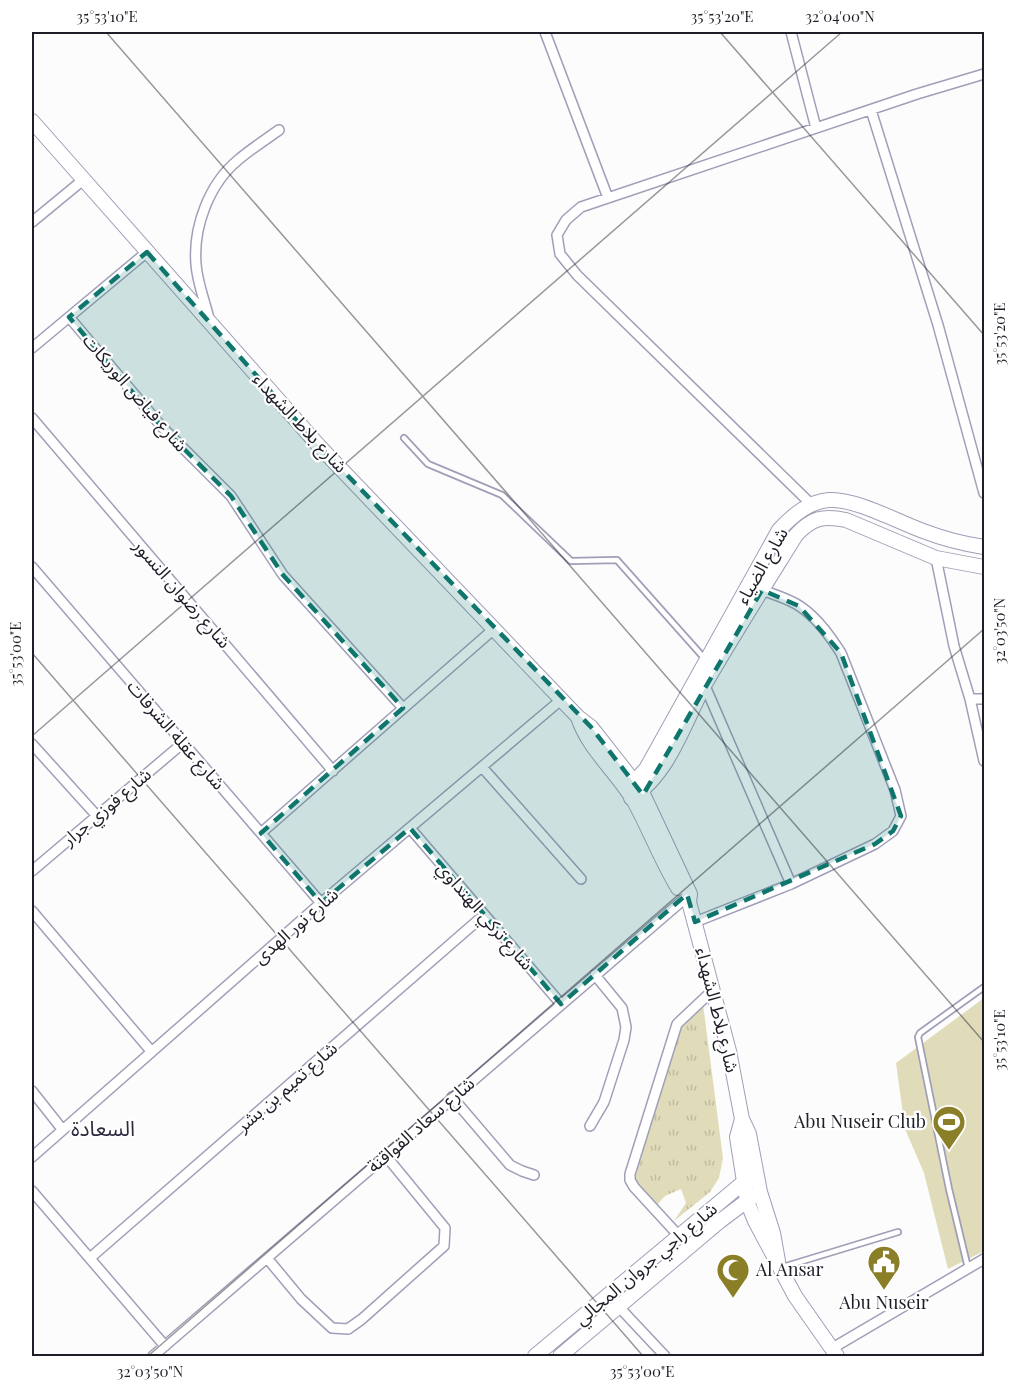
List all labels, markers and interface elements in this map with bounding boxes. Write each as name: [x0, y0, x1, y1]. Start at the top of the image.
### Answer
text: 35°53'10"E: [76, 6, 138, 26]
text: 35°53'20"E: [690, 6, 754, 26]
text: 32°04'00"N: [805, 6, 875, 26]
text: 35°53'20"E: [989, 302, 1009, 366]
street label: شارع فياض الوريكات: [76, 328, 194, 458]
street label: شارع بلاط الشهداء: [246, 367, 353, 480]
street label: شارع الضياء: [729, 523, 795, 610]
street label: شارع رضوان النسور: [126, 533, 237, 655]
text: 32°03'50"N: [989, 597, 1009, 664]
text: 35°53'00"E: [5, 622, 25, 686]
street label: شارع عقلة الشرفات: [120, 674, 231, 796]
street label: شارع فوزي جرار: [56, 762, 158, 853]
street label: شارع تركي الهنداوي: [430, 856, 540, 977]
street label: شارع نور الهدى: [248, 882, 345, 971]
street label: شارع بلاط الشهداء: [688, 945, 745, 1076]
text: 35°53'10"E: [989, 1009, 1009, 1071]
street label: شارع تميم بن بشر: [230, 1036, 344, 1140]
street label: شارع سعاد القواقنة: [362, 1071, 481, 1180]
sports icon: Abu Nuseir Club: [931, 1104, 967, 1151]
place label: Abu Nuseir Club: [793, 1109, 926, 1133]
district label: السعادة: [71, 1113, 135, 1141]
street label: شارع راجي جروان المجالي: [569, 1196, 724, 1332]
public building icon: Abu Nuseir: [866, 1244, 902, 1291]
mosque icon: Al Ansar: [715, 1252, 751, 1299]
place label: Al Ansar: [755, 1257, 823, 1281]
place label: Abu Nuseir: [838, 1290, 929, 1314]
text: 32°03'50"N: [117, 1361, 184, 1381]
text: 35°53'00"E: [610, 1361, 674, 1381]

